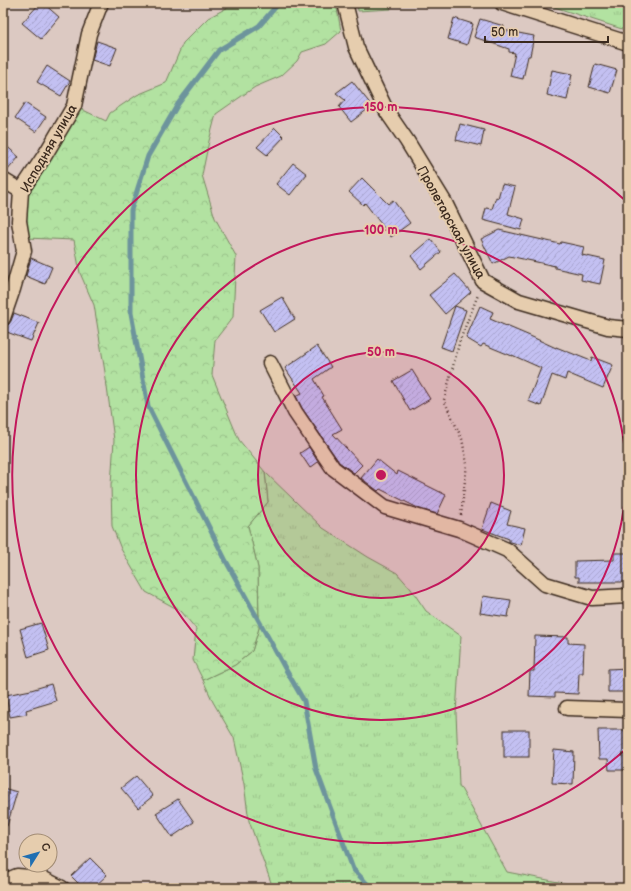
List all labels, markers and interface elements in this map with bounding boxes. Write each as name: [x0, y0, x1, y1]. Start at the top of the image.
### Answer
scale bar: [485, 18, 608, 44]
text: 50 m: [491, 25, 518, 40]
text: 150 m: [365, 100, 397, 115]
street label: Исподняя улица: [17, 101, 81, 195]
street label: Пролетарская улица: [413, 163, 489, 282]
text: 100 m: [364, 223, 398, 238]
text: 50 m: [367, 345, 395, 360]
centre of rings: [374, 468, 388, 482]
north arrow: [18, 833, 58, 873]
text: С: [38, 840, 53, 855]

